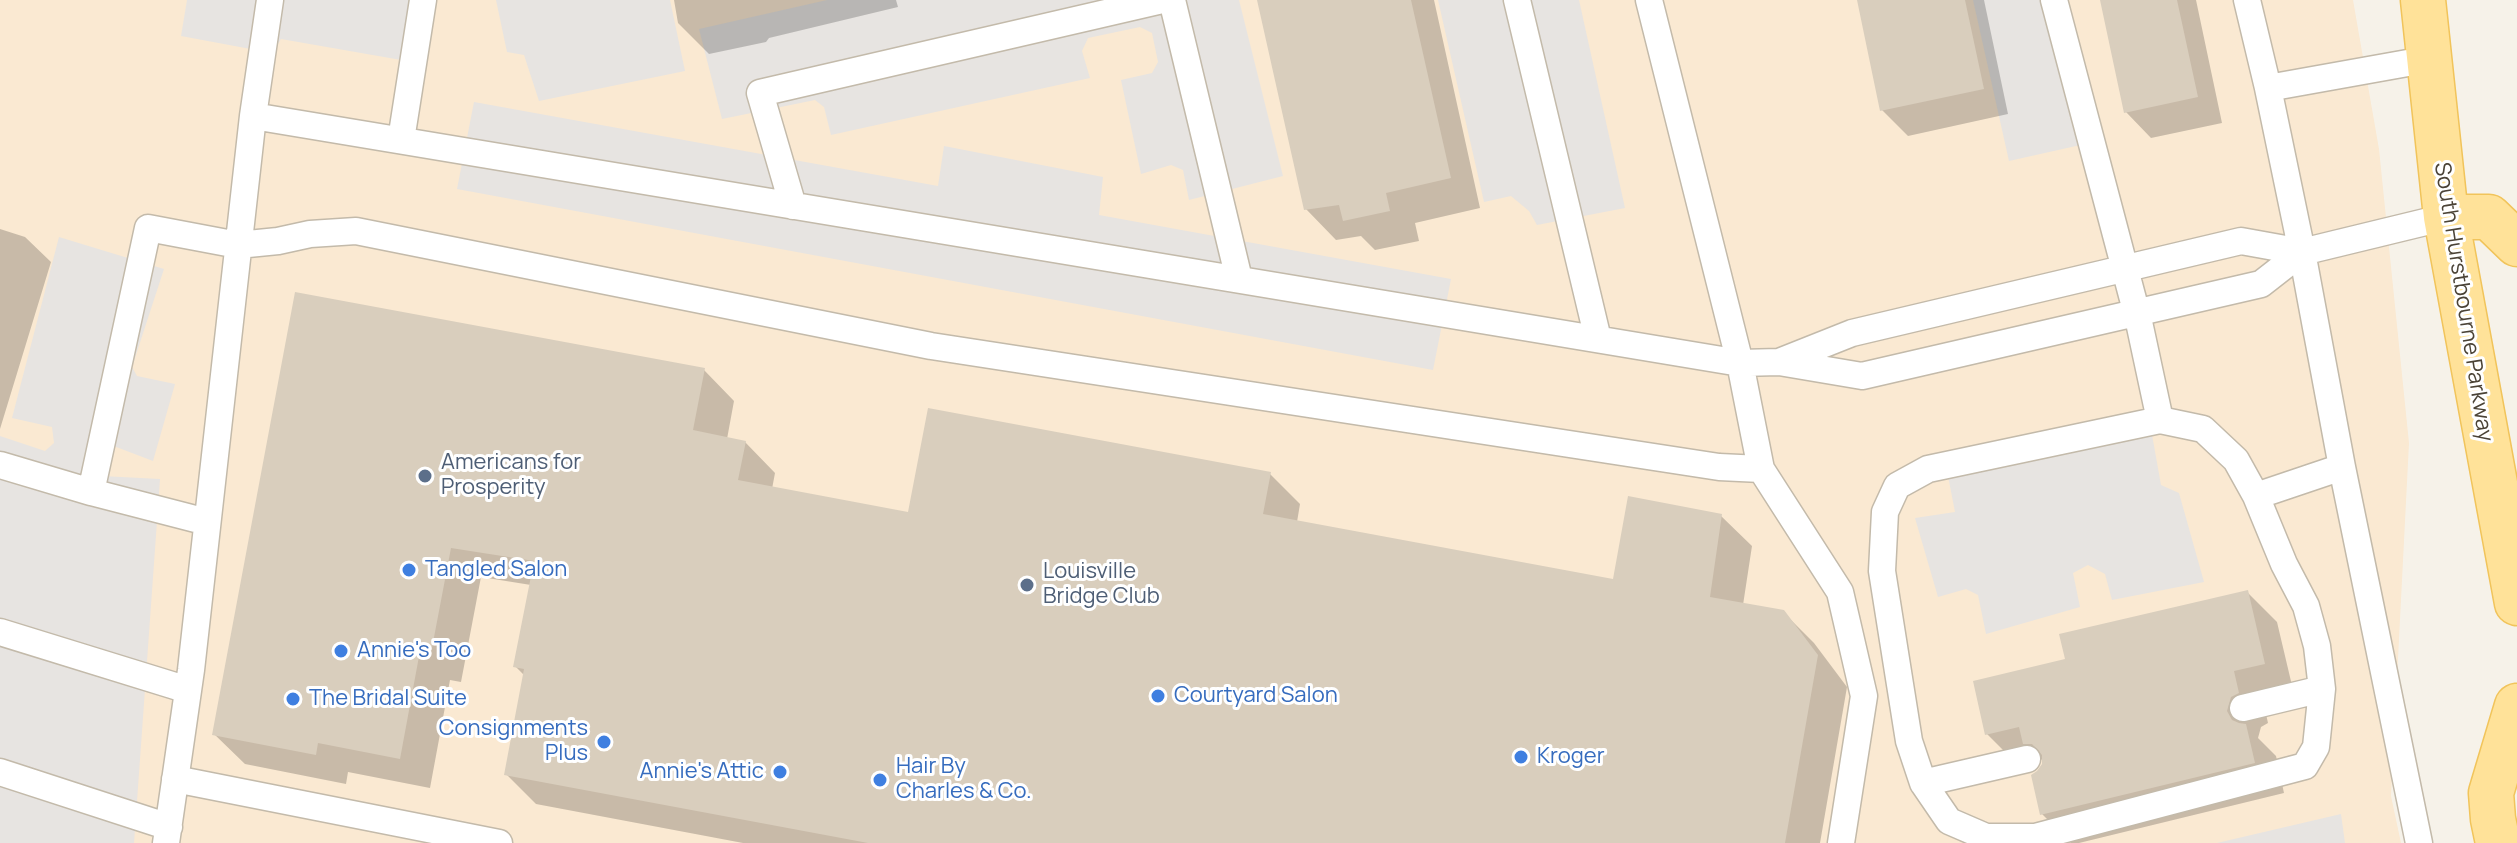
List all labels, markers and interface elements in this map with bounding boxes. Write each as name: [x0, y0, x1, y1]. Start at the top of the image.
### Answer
street label: South Hurstbourne Parkway: [2428, 160, 2498, 444]
place label: Americans for Prosperity: [441, 450, 581, 502]
marker: Americans for Prosperity: [416, 467, 434, 485]
place label: Tangled Salon: [425, 557, 567, 583]
place label: Louisville Bridge Club: [1043, 559, 1160, 610]
marker: Tangled Salon: [400, 561, 418, 579]
marker: Louisville Bridge Club: [1018, 576, 1036, 594]
place label: Annie's Too: [357, 638, 471, 664]
marker: Annie's Too: [332, 642, 350, 660]
place label: Courtyard Salon: [1174, 683, 1338, 709]
place label: The Bridal Suite: [309, 686, 467, 712]
marker: Courtyard Salon: [1149, 687, 1167, 705]
marker: The Bridal Suite: [284, 690, 302, 708]
place label: Consignments Plus: [439, 716, 588, 768]
marker: Consignments Plus: [595, 733, 613, 751]
place label: Kroger: [1537, 744, 1605, 770]
marker: Kroger: [1512, 748, 1530, 766]
place label: Hair By Charles & Co.: [896, 754, 1032, 806]
place label: Annie's Attic: [639, 759, 764, 785]
marker: Annie's Attic: [771, 763, 789, 781]
marker: Hair By Charles & Co.: [871, 771, 889, 789]

